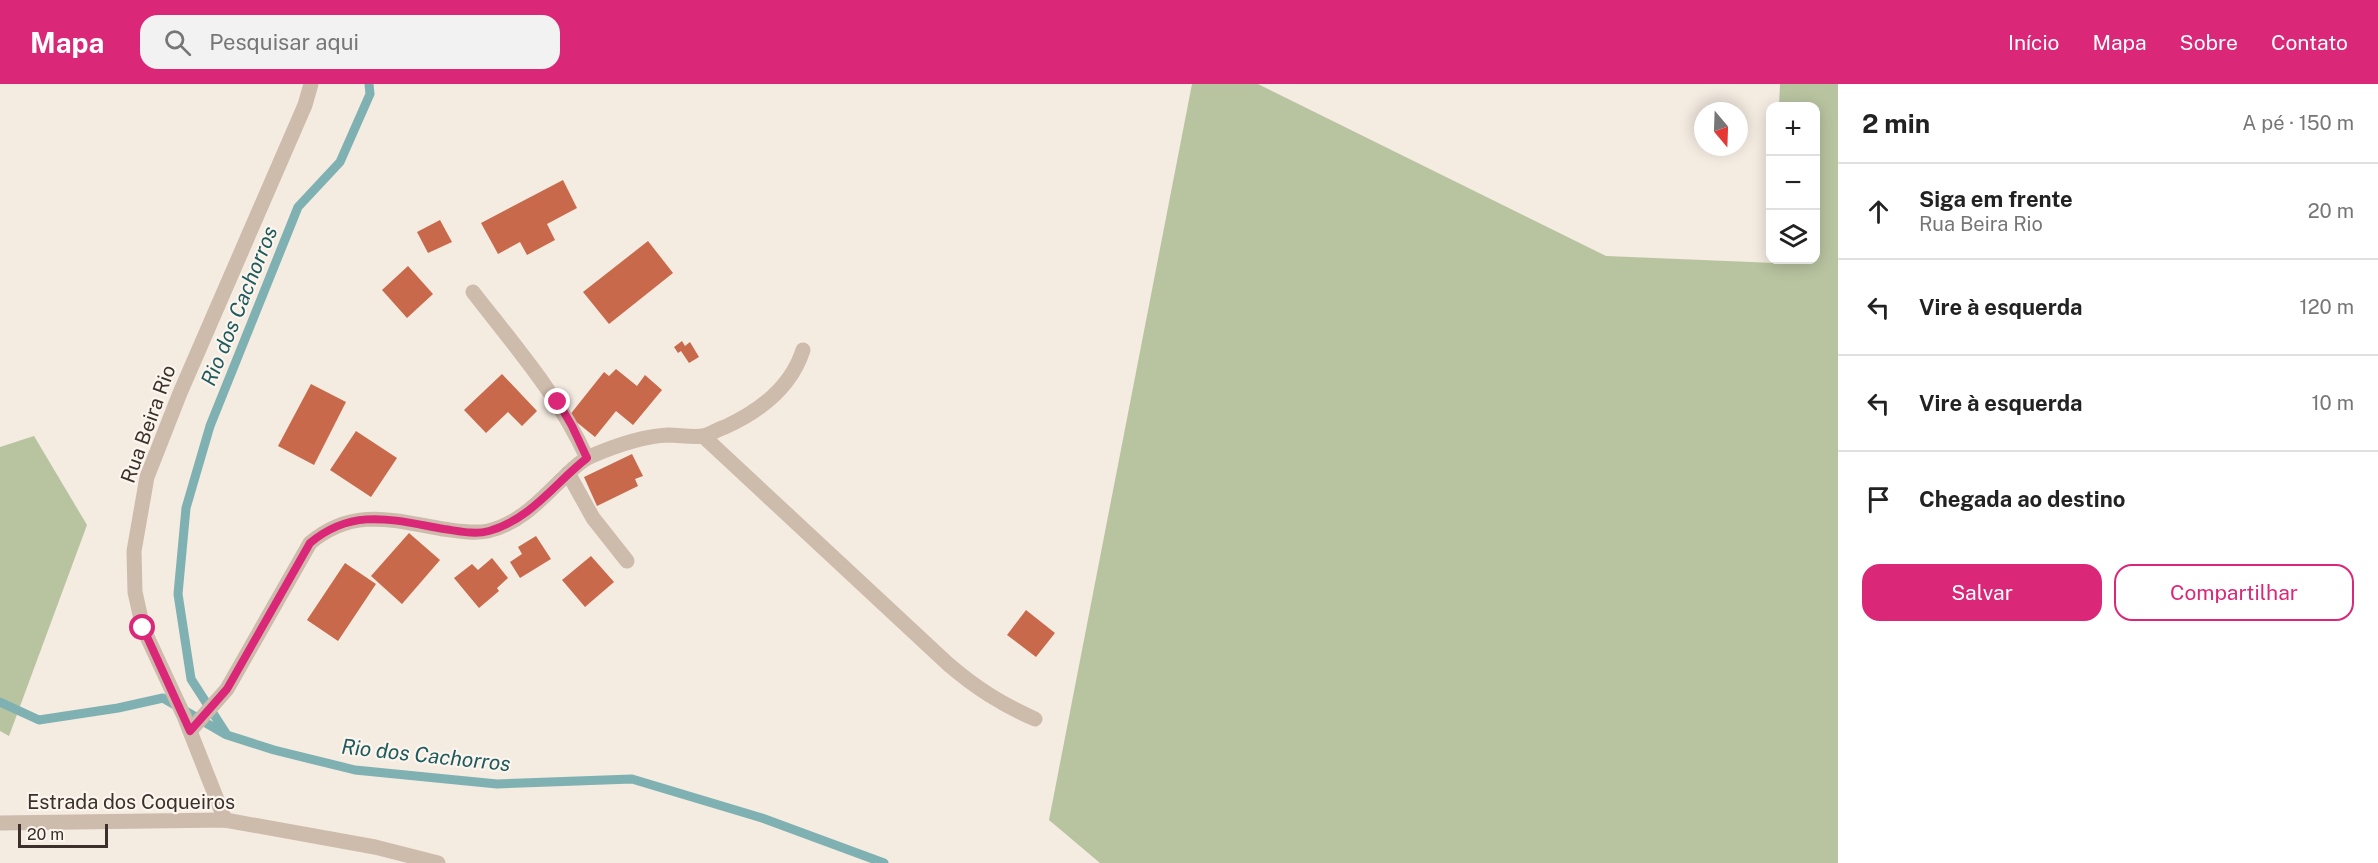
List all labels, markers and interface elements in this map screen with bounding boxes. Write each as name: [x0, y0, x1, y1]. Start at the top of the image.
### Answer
search box: [140, 15, 560, 69]
text: Mapa: [30, 26, 104, 59]
icon: search: [161, 26, 194, 59]
text: Pesquisar aqui: [209, 29, 359, 55]
text: Início: [2008, 30, 2059, 55]
text: Mapa: [2092, 30, 2147, 55]
text: Sobre: [2180, 30, 2238, 55]
text: Contato: [2271, 30, 2348, 55]
north arrow: [1694, 102, 1748, 156]
map controls: [1766, 102, 1820, 264]
button: +: [1766, 102, 1820, 156]
text: 2 min: [1862, 108, 1930, 139]
text: A pé · 150 m: [2242, 111, 2354, 135]
button: −: [1766, 156, 1820, 210]
text: Siga em frente: [1919, 186, 2073, 212]
icon: ahead: [1862, 195, 1895, 228]
text: 20 m: [2308, 199, 2354, 223]
button: layers: [1766, 210, 1820, 264]
text: Rua Beira Rio: [1919, 212, 2043, 236]
water label: Rio dos Cachorros: [196, 223, 282, 389]
icon: left: [1862, 291, 1895, 324]
text: Vire à esquerda: [1919, 294, 2083, 320]
text: 120 m: [2300, 295, 2354, 319]
street label: Rua Beira Rio: [116, 362, 180, 486]
icon: left: [1862, 387, 1895, 420]
route end: [544, 388, 570, 414]
text: Vire à esquerda: [1919, 390, 2083, 416]
text: 10 m: [2311, 391, 2354, 415]
icon: arrive: [1862, 483, 1895, 516]
text: Chegada ao destino: [1919, 486, 2125, 512]
button: Salvar: [1862, 564, 2102, 621]
button: Compartilhar: [2114, 564, 2354, 621]
route start: [129, 614, 155, 640]
water label: Rio dos Cachorros: [340, 734, 512, 776]
street label: Estrada dos Coqueiros: [27, 790, 235, 814]
scale bar: [18, 821, 108, 848]
text: 20 m: [27, 825, 64, 844]

